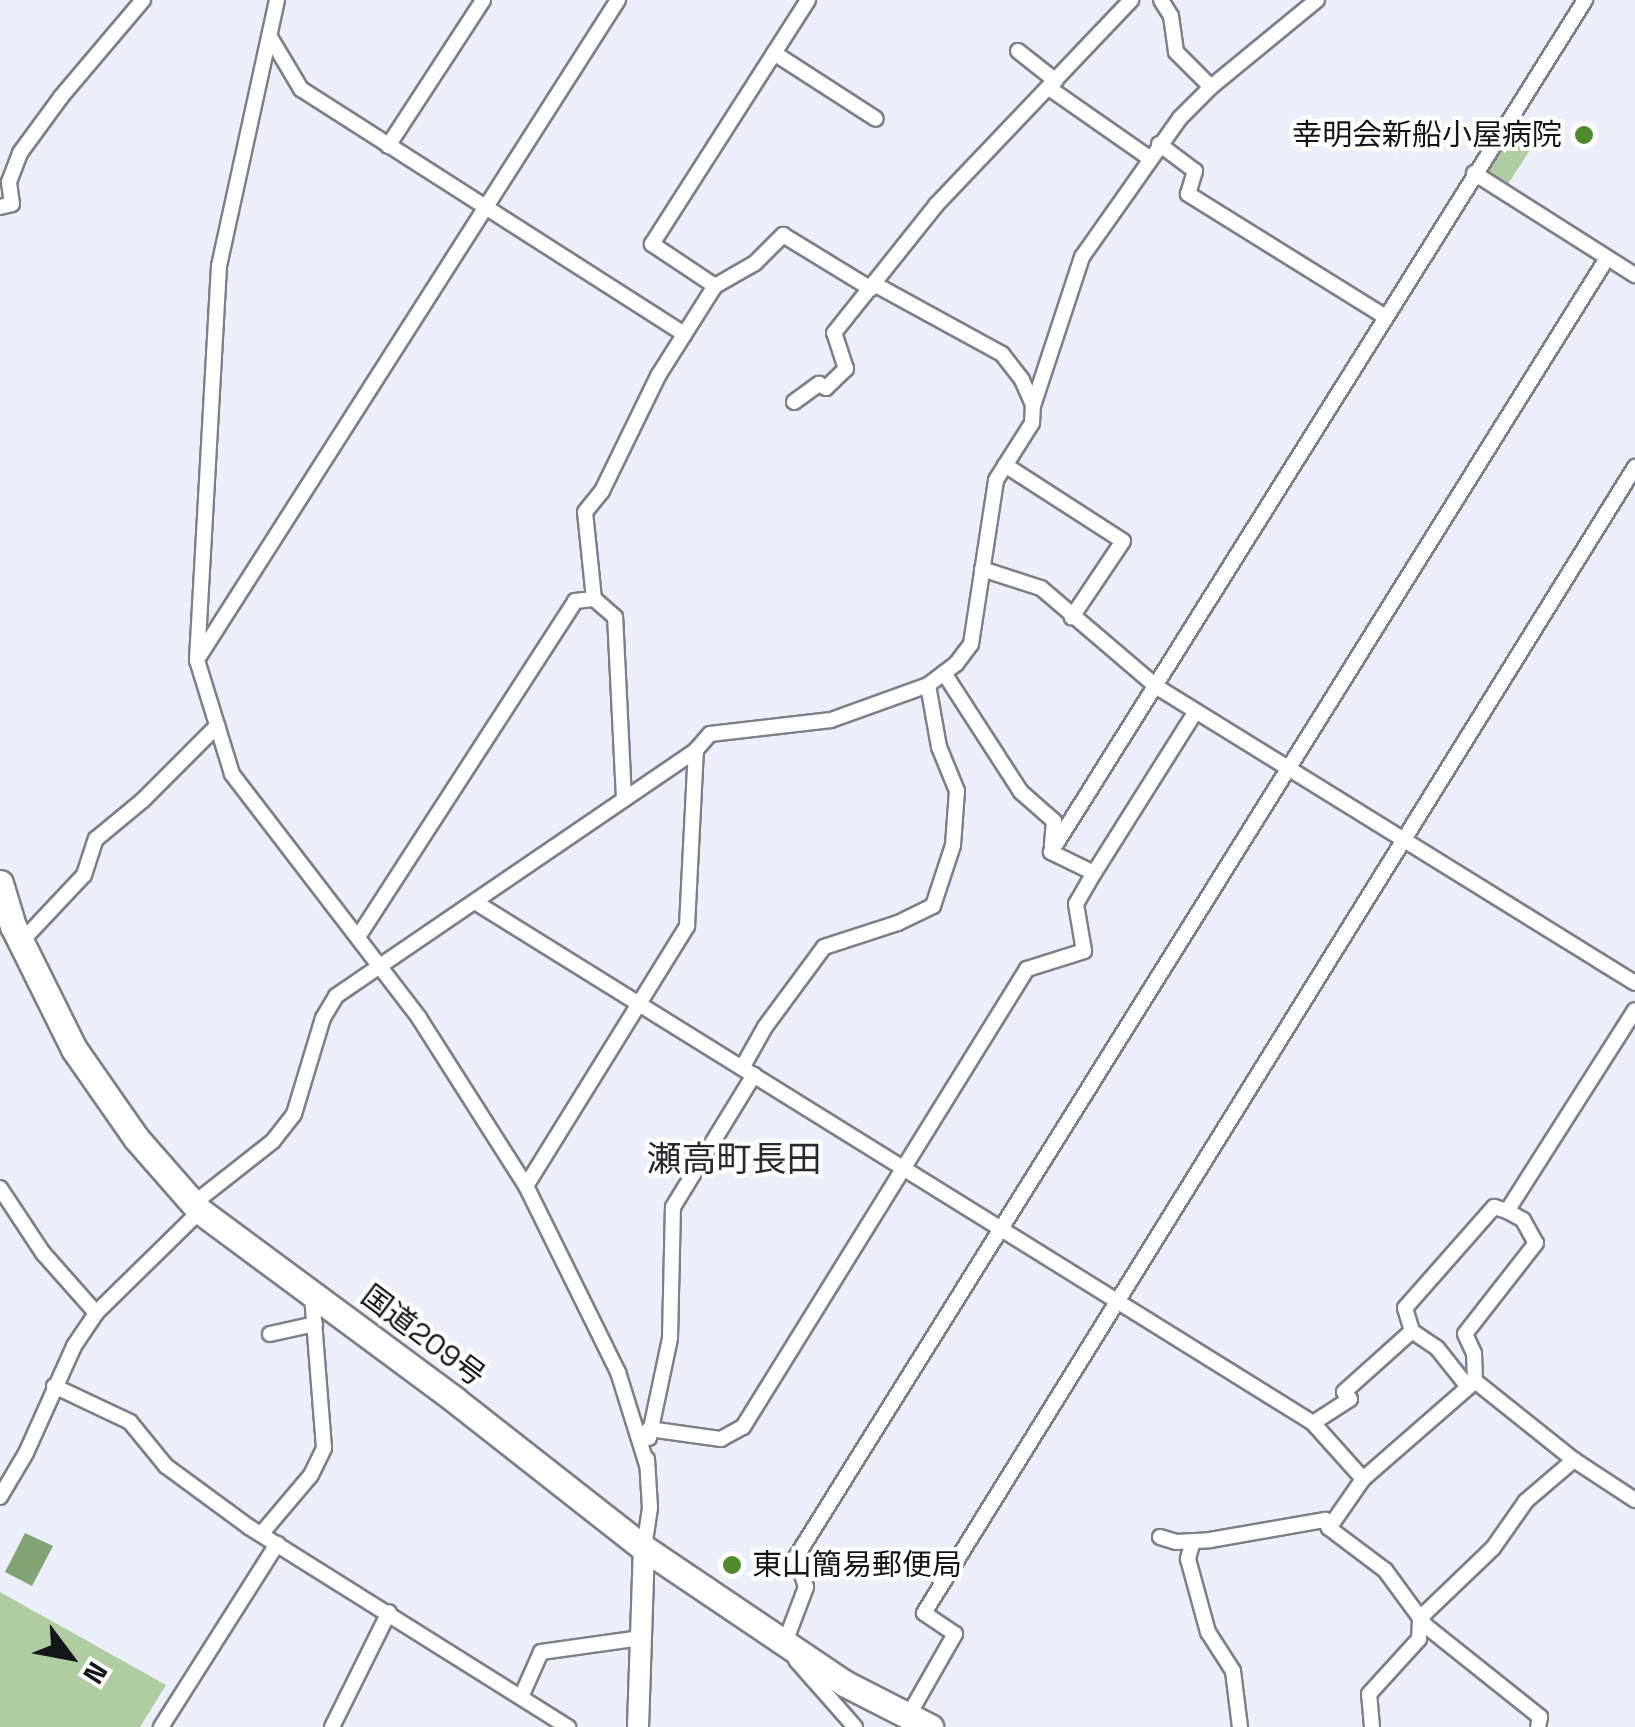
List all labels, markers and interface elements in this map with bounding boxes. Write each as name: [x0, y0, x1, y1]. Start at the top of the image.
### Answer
place label: 幸明会新船小屋病院: [1292, 117, 1562, 153]
marker: 幸明会新船小屋病院: [1571, 122, 1597, 148]
district label: 瀬高町長田: [647, 1138, 821, 1180]
street label: 国道209号: [354, 1278, 492, 1394]
place label: 東山簡易郵便局: [752, 1547, 962, 1583]
marker: 東山簡易郵便局: [721, 1554, 743, 1576]
north arrow: [20, 1607, 120, 1707]
text: N: [75, 1655, 116, 1690]

